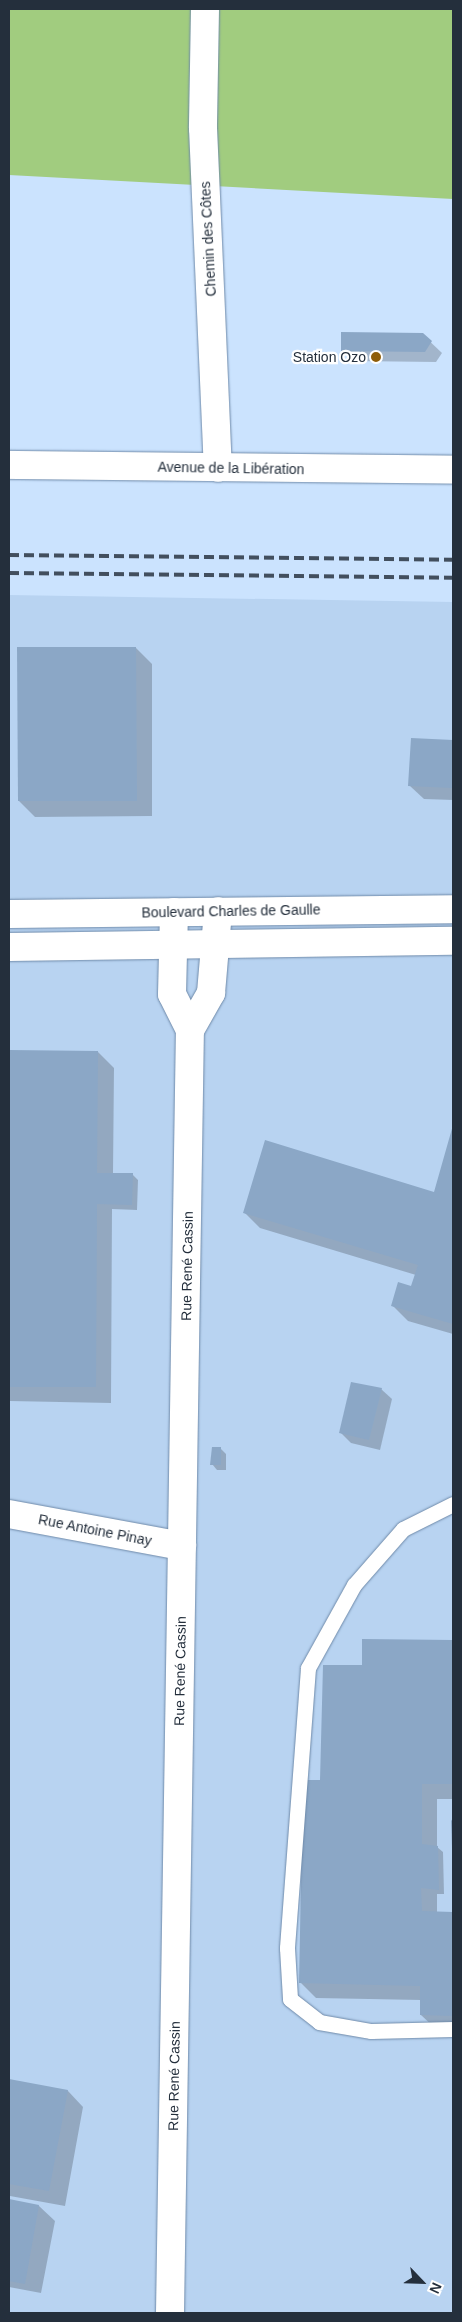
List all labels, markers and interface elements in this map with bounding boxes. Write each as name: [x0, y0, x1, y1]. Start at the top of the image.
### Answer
street label: Chemin des Côtes: [197, 181, 219, 297]
place label: Station Ozo: [293, 349, 366, 365]
marker: Station Ozo: [370, 351, 382, 363]
street label: Avenue de la Libération: [157, 458, 305, 478]
street label: Boulevard Charles de Gaulle: [141, 901, 321, 921]
street label: Rue René Cassin: [178, 1211, 196, 1321]
street label: Rue Antoine Pinay: [36, 1511, 154, 1549]
street label: Rue René Cassin: [171, 1616, 189, 1726]
street label: Rue René Cassin: [165, 2021, 183, 2131]
north arrow: [397, 2257, 447, 2307]
text: N: [426, 2280, 445, 2296]

